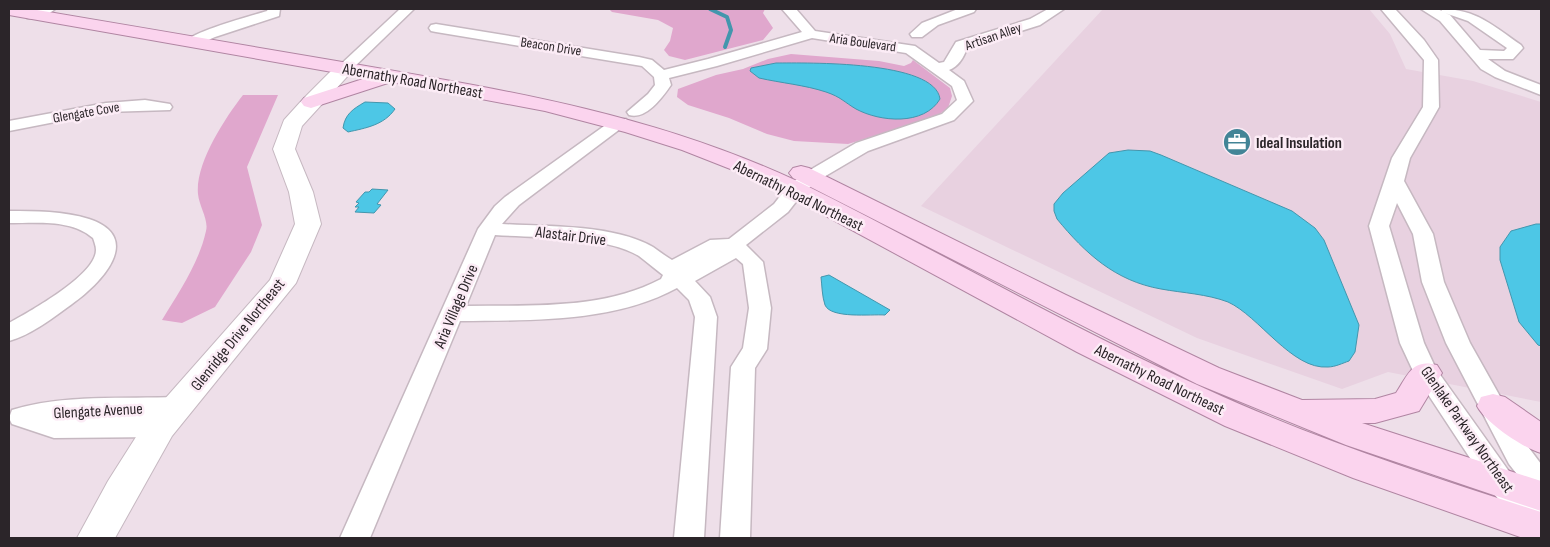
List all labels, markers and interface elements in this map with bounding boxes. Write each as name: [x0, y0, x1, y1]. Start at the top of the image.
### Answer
street label: Artisan Alley: [962, 19, 1024, 54]
street label: Aria Boulevard: [828, 29, 897, 56]
street label: Beacon Drive: [519, 33, 583, 60]
street label: Abernathy Road Northeast: [340, 60, 484, 103]
street label: Glengate Cove: [51, 98, 121, 127]
office icon: Ideal Insulation: [1222, 127, 1252, 157]
place label: Ideal Insulation: [1256, 134, 1342, 153]
street label: Abernathy Road Northeast: [730, 156, 866, 236]
street label: Alastair Drive: [533, 223, 607, 250]
street label: Aria Village Drive: [430, 262, 483, 352]
street label: Glenridge Drive Northeast: [187, 275, 289, 395]
street label: Abernathy Road Northeast: [1091, 340, 1227, 420]
street label: Glenlake Parkway Northeast: [1416, 363, 1518, 497]
street label: Glengate Avenue: [53, 400, 143, 423]

